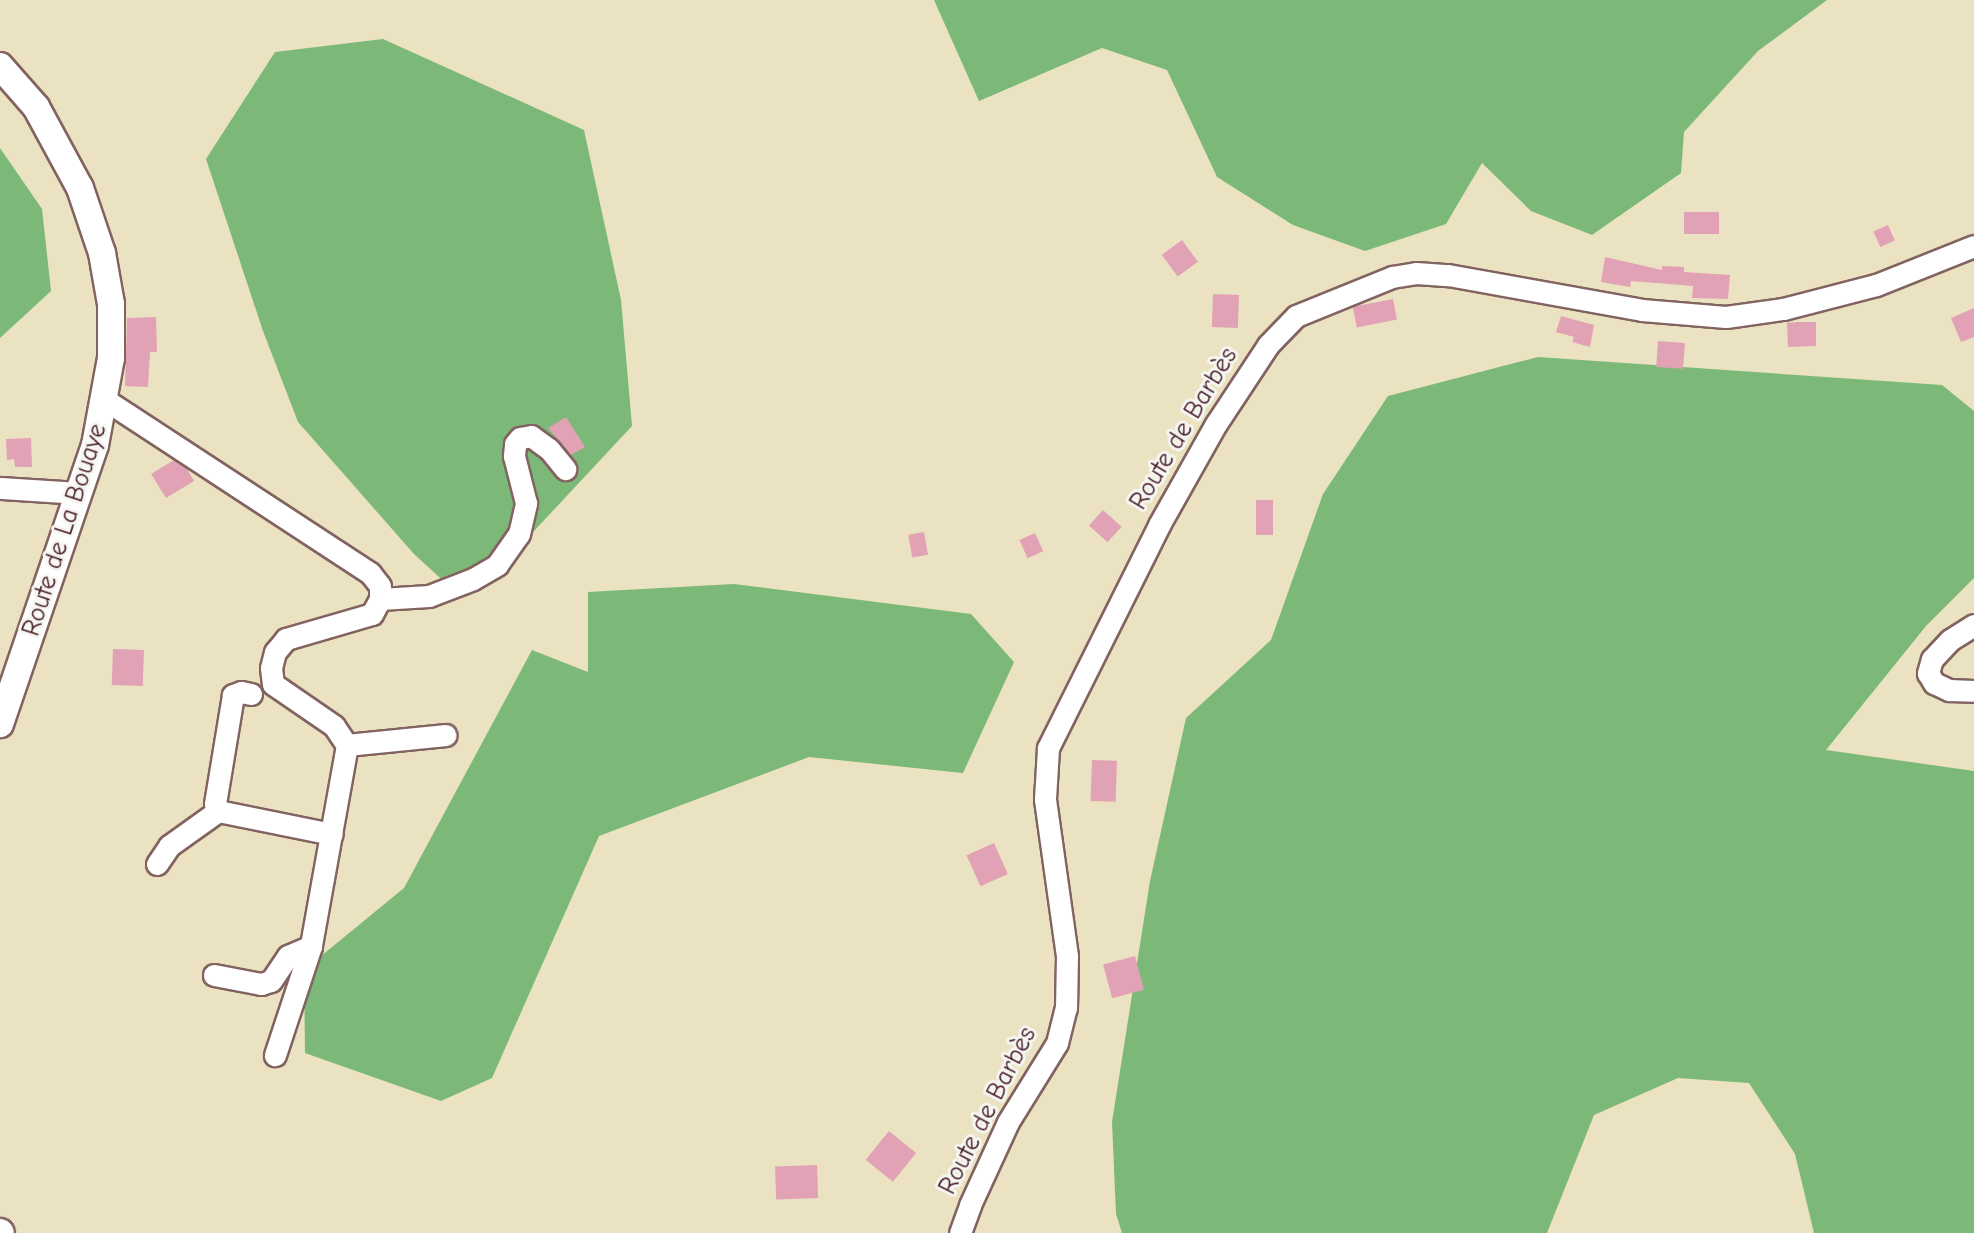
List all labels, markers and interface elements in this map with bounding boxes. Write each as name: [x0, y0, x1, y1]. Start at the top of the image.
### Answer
street label: Route de Barbès: [1123, 342, 1245, 516]
street label: Route de La Bouaye: [16, 420, 114, 640]
street label: Route de Barbès: [932, 1022, 1044, 1200]

